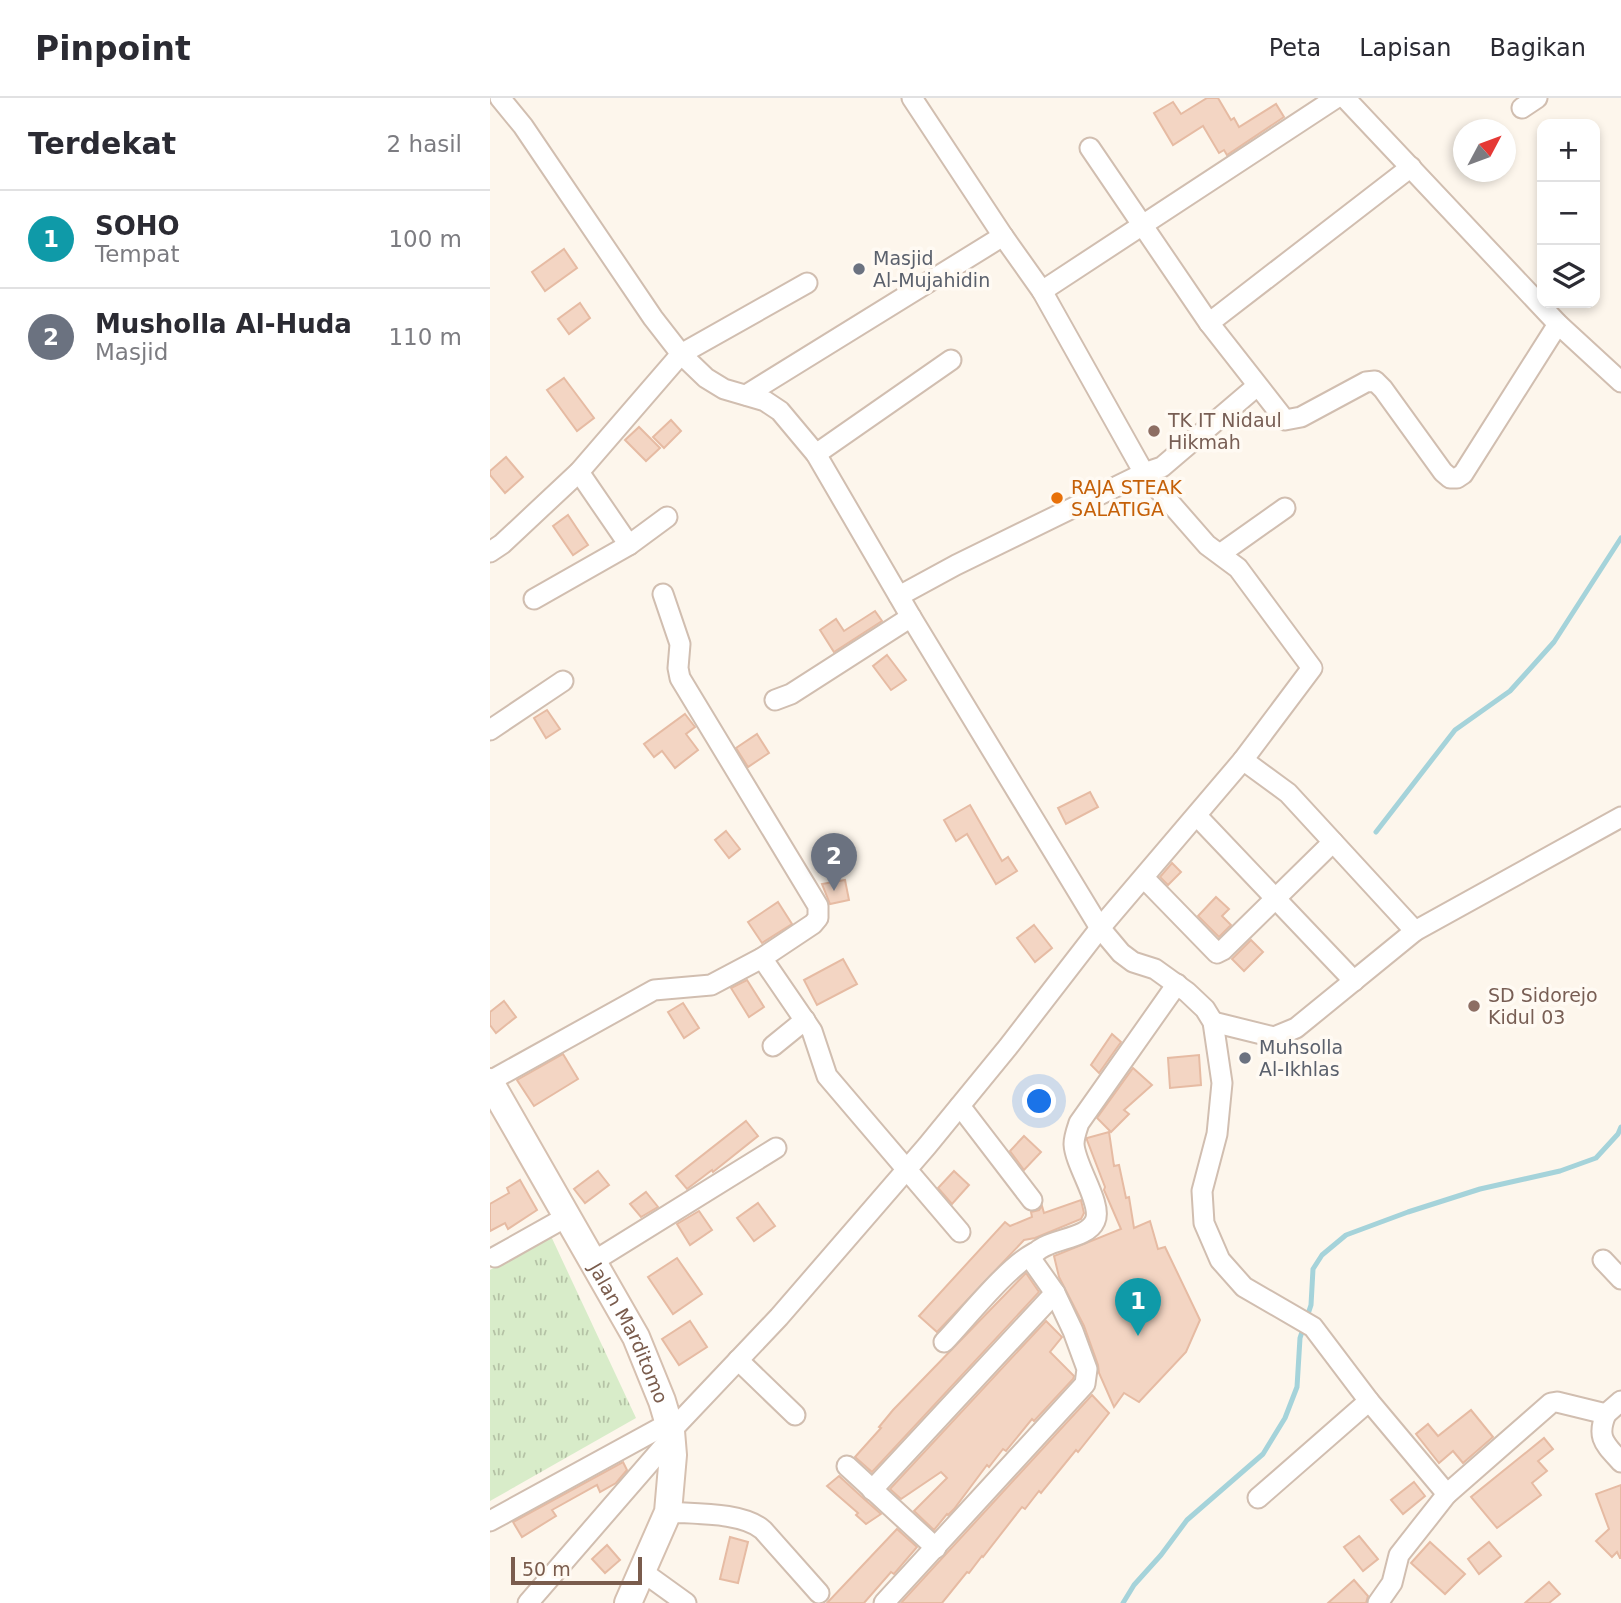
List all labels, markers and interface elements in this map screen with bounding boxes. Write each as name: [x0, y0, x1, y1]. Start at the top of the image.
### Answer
text: Pinpoint: [35, 29, 191, 68]
text: Peta: [1269, 34, 1321, 62]
text: Lapisan: [1359, 34, 1452, 62]
text: Bagikan: [1490, 34, 1586, 62]
north arrow: [1453, 119, 1516, 182]
map controls: [1537, 119, 1600, 308]
button: +: [1537, 119, 1600, 182]
text: Terdekat: [28, 126, 176, 161]
text: 2 hasil: [387, 131, 462, 157]
button: −: [1537, 182, 1600, 245]
text: SOHO: [95, 211, 180, 241]
text: 1: [43, 226, 59, 252]
text: 100 m: [388, 226, 462, 252]
text: Tempat: [95, 241, 179, 267]
button: layers: [1537, 245, 1600, 308]
place label: Masjid Al-Mujahidin: [873, 247, 990, 291]
marker: Masjid Al-Mujahidin: [851, 261, 867, 277]
text: Musholla Al-Huda: [95, 309, 352, 339]
text: 2: [43, 324, 59, 350]
text: 110 m: [388, 324, 462, 350]
text: Masjid: [95, 339, 168, 365]
place label: TK IT Nidaul Hikmah: [1167, 409, 1282, 453]
marker: TK IT Nidaul Hikmah: [1146, 423, 1162, 439]
place label: RAJA STEAK SALATIGA: [1071, 476, 1182, 520]
marker: RAJA STEAK SALATIGA: [1049, 490, 1065, 506]
pin: 2: [811, 833, 857, 891]
place label: SD Sidorejo Kidul 03: [1488, 984, 1598, 1028]
marker: SD Sidorejo Kidul 03: [1466, 998, 1482, 1014]
place label: Muhsolla Al-Ikhlas: [1259, 1036, 1343, 1080]
marker: Muhsolla Al-Ikhlas: [1237, 1050, 1253, 1066]
your location: [1022, 1084, 1056, 1118]
street label: Jalan Marditomo: [584, 1258, 673, 1406]
pin: 1: [1115, 1278, 1161, 1336]
scale bar: [511, 1554, 642, 1586]
text: 50 m: [522, 1558, 571, 1580]

